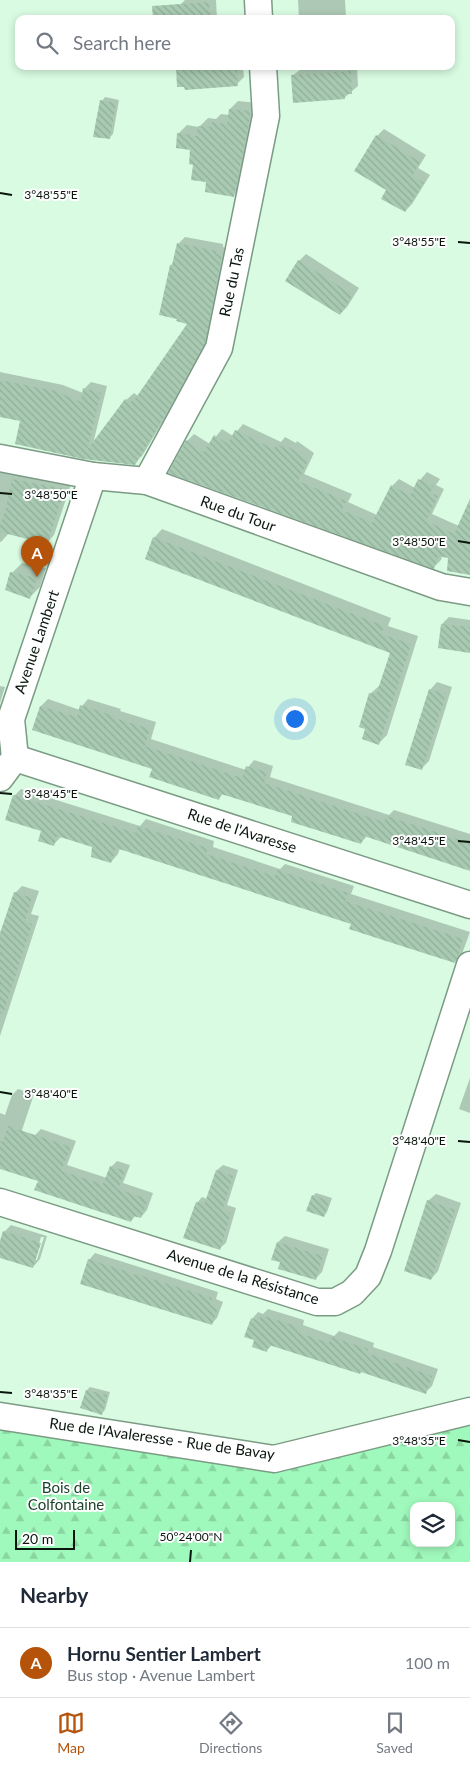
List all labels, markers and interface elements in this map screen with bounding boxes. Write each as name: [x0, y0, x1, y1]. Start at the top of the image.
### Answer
search box: [15, 15, 455, 70]
icon: search: [33, 29, 61, 57]
text: Search here: [73, 31, 171, 54]
text: 3°48'55"E: [24, 187, 78, 202]
text: 3°48'55"E: [392, 234, 446, 249]
street label: Rue du Tas: [215, 245, 247, 318]
text: 3°48'50"E: [24, 487, 78, 502]
street label: Rue du Tour: [198, 491, 279, 535]
text: 3°48'50"E: [392, 534, 446, 549]
pin: A: [21, 536, 53, 577]
street label: Avenue Lambert: [10, 587, 62, 696]
your location: [282, 706, 308, 732]
text: 3°48'45"E: [24, 786, 78, 801]
street label: Rue de l'Avaresse: [185, 804, 299, 856]
text: 3°48'45"E: [392, 833, 446, 848]
text: 3°48'40"E: [24, 1086, 78, 1101]
text: 3°48'40"E: [392, 1133, 446, 1148]
street label: Avenue de la Résistance: [165, 1244, 322, 1308]
text: 3°48'35"E: [24, 1386, 78, 1401]
street label: Rue de l'Avaleresse - Rue de Bavay: [48, 1413, 276, 1463]
text: 3°48'35"E: [392, 1433, 446, 1448]
park label: Bois de Colfontaine: [28, 1478, 104, 1513]
map controls: [410, 1502, 455, 1547]
button: layers: [410, 1502, 455, 1547]
scale bar: [15, 1527, 75, 1550]
text: 50°24'00"N: [160, 1529, 222, 1544]
text: 20 m: [22, 1530, 53, 1547]
text: Nearby: [20, 1582, 88, 1607]
text: Hornu Sentier Lambert: [67, 1642, 261, 1665]
text: A: [30, 1653, 42, 1672]
text: 100 m: [405, 1653, 450, 1672]
text: Bus stop · Avenue Lambert: [67, 1665, 255, 1684]
tab: Map: [57, 1709, 85, 1756]
tab: Directions: [199, 1709, 262, 1756]
tab: Saved: [376, 1709, 413, 1756]

